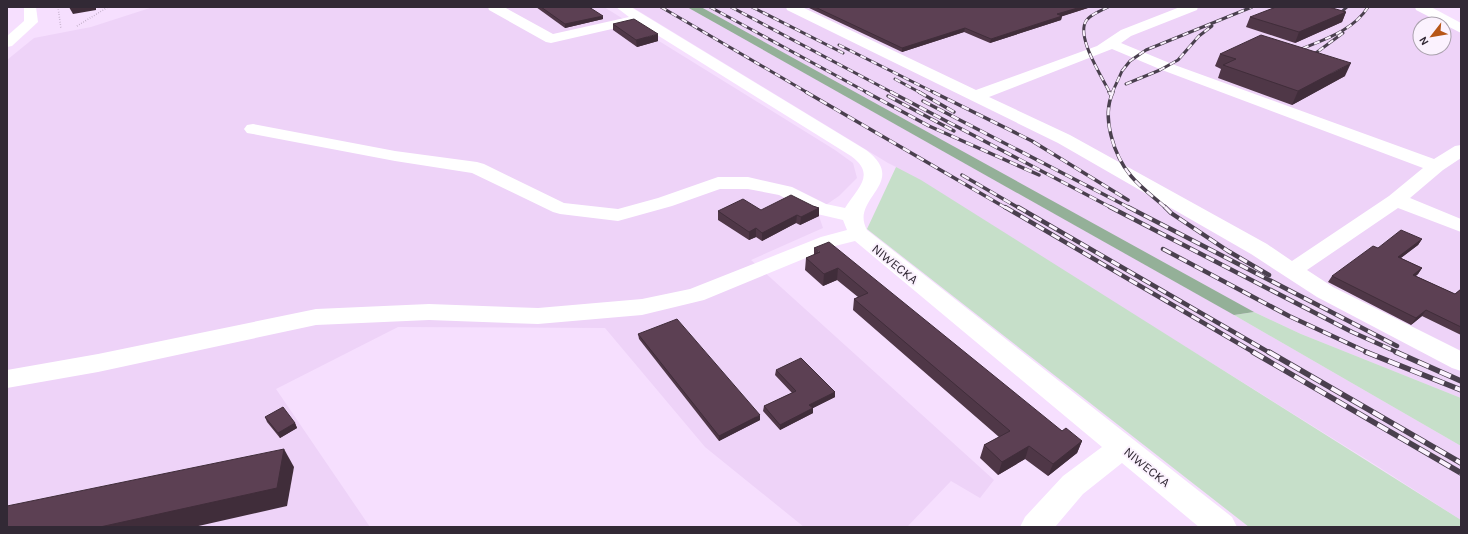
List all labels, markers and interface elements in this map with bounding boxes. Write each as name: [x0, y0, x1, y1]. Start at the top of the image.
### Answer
north arrow: [1412, 16, 1452, 56]
text: N: [1416, 34, 1431, 48]
street label: NIWECKA: [869, 241, 921, 287]
street label: NIWECKA: [1121, 444, 1173, 490]

